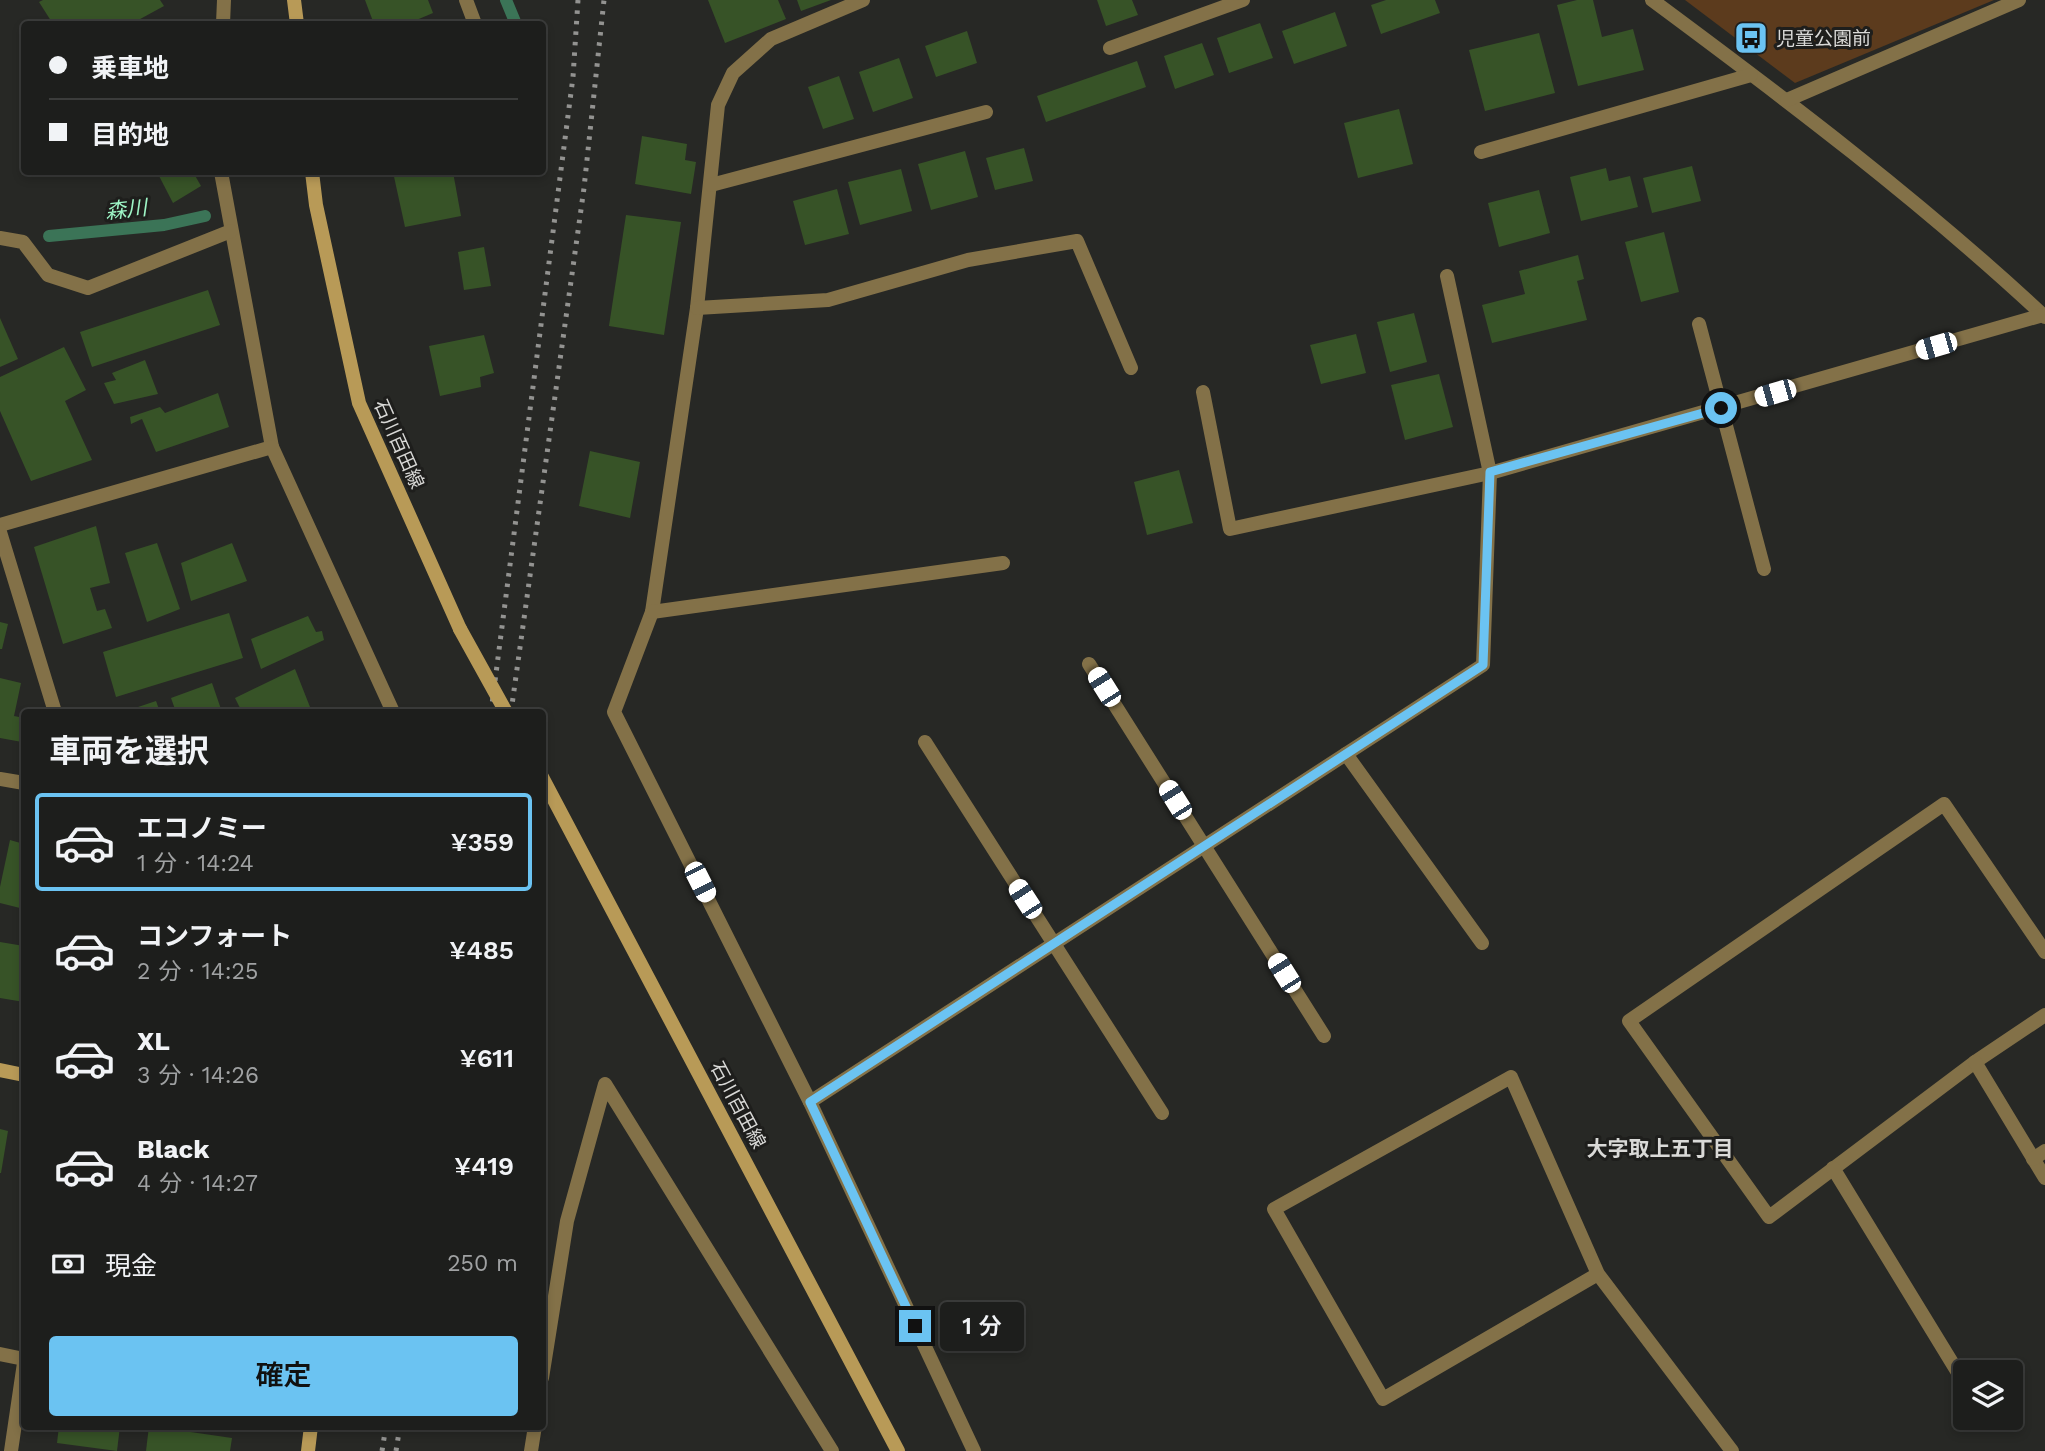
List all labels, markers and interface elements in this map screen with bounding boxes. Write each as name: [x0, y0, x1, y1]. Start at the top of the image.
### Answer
bus stop icon: 児童公園前: [1732, 19, 1770, 57]
place label: 児童公園前: [1776, 27, 1871, 50]
text: 乗車地: [91, 53, 169, 83]
text: 目的地: [91, 120, 169, 150]
water label: 森川: [104, 194, 150, 224]
car: [1913, 330, 1960, 362]
car: [1752, 377, 1799, 409]
route start: [1705, 392, 1737, 424]
street label: 石川百田線: [369, 396, 429, 492]
car: [1084, 664, 1125, 710]
text: 車両を選択: [49, 732, 209, 770]
car: [1155, 777, 1196, 823]
icon: car: [53, 811, 116, 874]
text: エコノミー: [137, 813, 267, 843]
text: ¥359: [451, 827, 514, 857]
text: 1 分 · 14:24: [137, 850, 254, 877]
car: [682, 859, 719, 905]
car: [1005, 876, 1046, 922]
icon: car: [53, 919, 116, 982]
text: コンフォート: [137, 921, 292, 951]
text: ¥485: [449, 935, 514, 965]
car: [1264, 950, 1305, 996]
text: 2 分 · 14:25: [137, 958, 258, 985]
text: XL: [137, 1026, 170, 1056]
icon: car: [53, 1027, 116, 1090]
text: ¥611: [460, 1043, 514, 1073]
street label: 石川百田線: [706, 1058, 770, 1152]
text: 3 分 · 14:26: [137, 1062, 259, 1089]
text: Black: [137, 1134, 209, 1164]
icon: car: [53, 1135, 116, 1198]
district label: 大字取上五丁目: [1587, 1136, 1734, 1161]
text: ¥419: [454, 1151, 514, 1181]
text: 4 分 · 14:27: [137, 1170, 258, 1197]
icon: cash: [49, 1245, 87, 1283]
text: 250 m: [447, 1250, 518, 1277]
text: 現金: [105, 1251, 157, 1281]
callout: 1 分: [940, 1302, 1024, 1350]
route end: [899, 1310, 931, 1342]
text: 1 分: [962, 1313, 1002, 1340]
button: 確定: [49, 1336, 518, 1416]
map controls: [1953, 1360, 2023, 1430]
button: layers: [1953, 1360, 2023, 1430]

